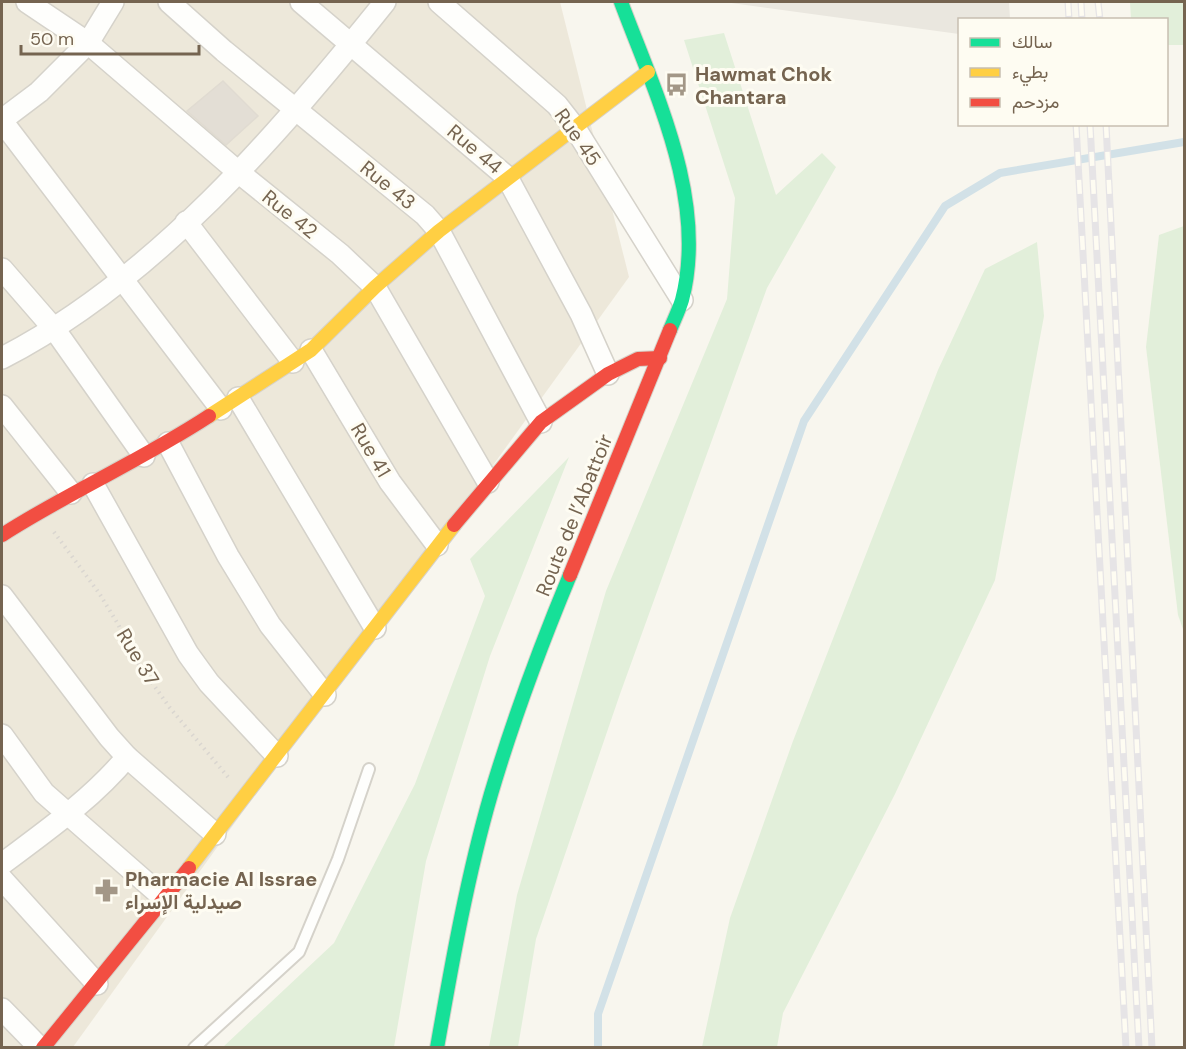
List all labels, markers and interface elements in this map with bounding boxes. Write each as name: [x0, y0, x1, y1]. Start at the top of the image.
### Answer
scale bar: [21, 18, 200, 56]
legend: [958, 18, 1168, 126]
text: 50 m: [30, 27, 74, 51]
text: سالك: [1012, 30, 1052, 54]
text: بطيء: [1012, 60, 1048, 87]
place label: Hawmat Chok Chantara: [695, 61, 832, 110]
bus stop icon: Hawmat Chok Chantara: [664, 72, 690, 98]
text: مزدحم: [1012, 90, 1059, 114]
street label: Rue 45: [549, 103, 607, 171]
street label: Rue 44: [442, 118, 508, 180]
street label: Rue 43: [355, 155, 421, 215]
street label: Rue 42: [257, 184, 323, 244]
street label: Rue 41: [345, 418, 397, 482]
street label: Route de l’Abattoir: [530, 430, 618, 600]
street label: Rue 37: [111, 624, 165, 690]
place label: Pharmacie Al Issrae صيدلية الإسراء: [125, 866, 317, 915]
pharmacy icon: Pharmacie Al Issrae صيدلية الإسراء: [94, 877, 120, 903]

